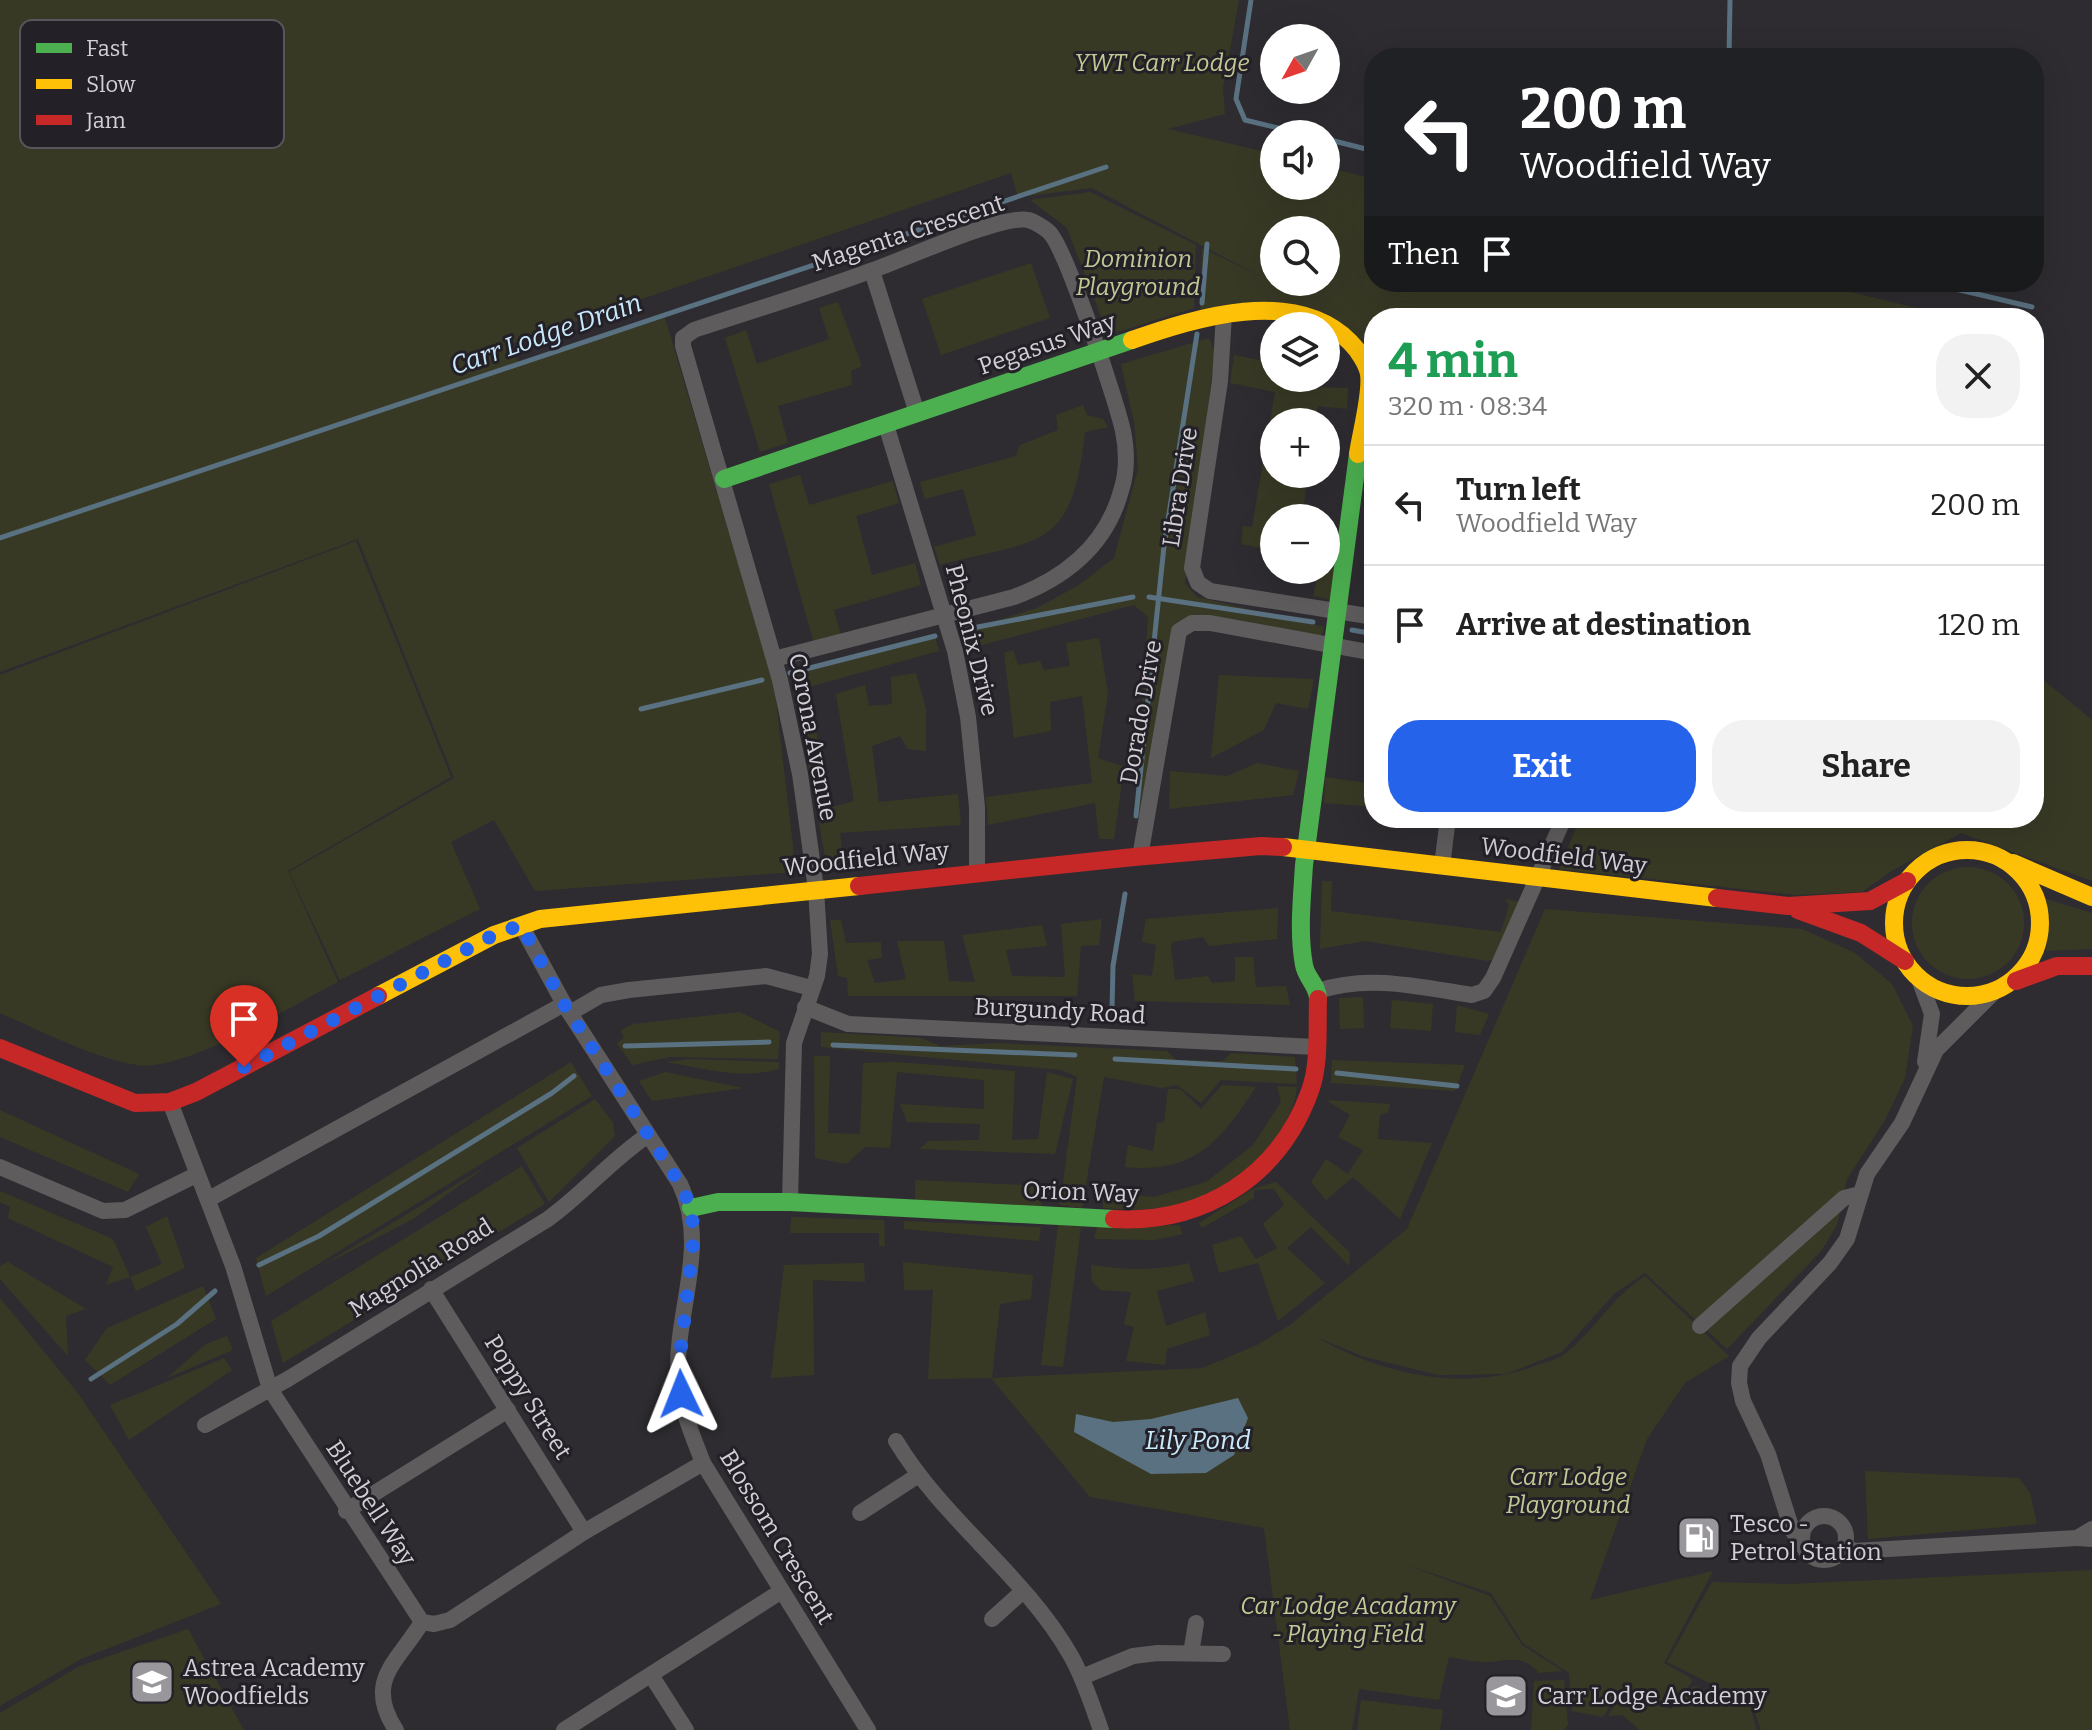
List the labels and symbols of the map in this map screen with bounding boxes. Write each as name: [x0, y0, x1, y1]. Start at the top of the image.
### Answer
legend: [20, 20, 284, 148]
north arrow: [1260, 24, 1340, 104]
text: Fast: [86, 35, 128, 62]
park label: YWT Carr Lodge: [1075, 49, 1249, 77]
text: Slow: [86, 71, 136, 98]
text: Jam: [85, 107, 126, 134]
street label: Magenta Crescent: [808, 189, 1008, 277]
park label: Dominion Playground: [1076, 245, 1200, 301]
water label: Carr Lodge Drain: [447, 287, 646, 382]
street label: Pegasus Way: [975, 307, 1120, 381]
street label: Libra Drive: [1157, 425, 1203, 549]
street label: Pheonix Drive: [940, 561, 1004, 719]
street label: Dorado Drive: [1115, 638, 1167, 786]
street label: Corona Avenue: [783, 651, 843, 823]
street label: Woodfield Way: [1479, 832, 1649, 880]
street label: Woodfield Way: [781, 836, 951, 882]
pin: [210, 985, 278, 1067]
street label: Burgundy Road: [974, 993, 1146, 1029]
street label: Orion Way: [1022, 1176, 1140, 1208]
street label: Magnolia Road: [344, 1213, 498, 1323]
street label: Poppy Street: [479, 1330, 577, 1465]
position arrow: [639, 1352, 723, 1436]
water label: Lily Pond: [1145, 1425, 1251, 1456]
street label: Bluebell Way: [320, 1435, 422, 1571]
street label: Blossom Crescent: [714, 1445, 840, 1630]
park label: Carr Lodge Playground: [1506, 1463, 1630, 1519]
place label: Tesco - Petrol Station: [1730, 1510, 1882, 1566]
fuel station icon: Tesco - Petrol Station: [1675, 1514, 1723, 1562]
park label: Car Lodge Acadamy - Playing Field: [1240, 1592, 1457, 1648]
place label: Astrea Academy Woodfields: [183, 1654, 365, 1710]
school or university icon: Astrea Academy Woodfields: [128, 1658, 176, 1706]
school or university icon: Carr Lodge Academy: [1482, 1672, 1530, 1720]
place label: Carr Lodge Academy: [1537, 1682, 1767, 1710]

